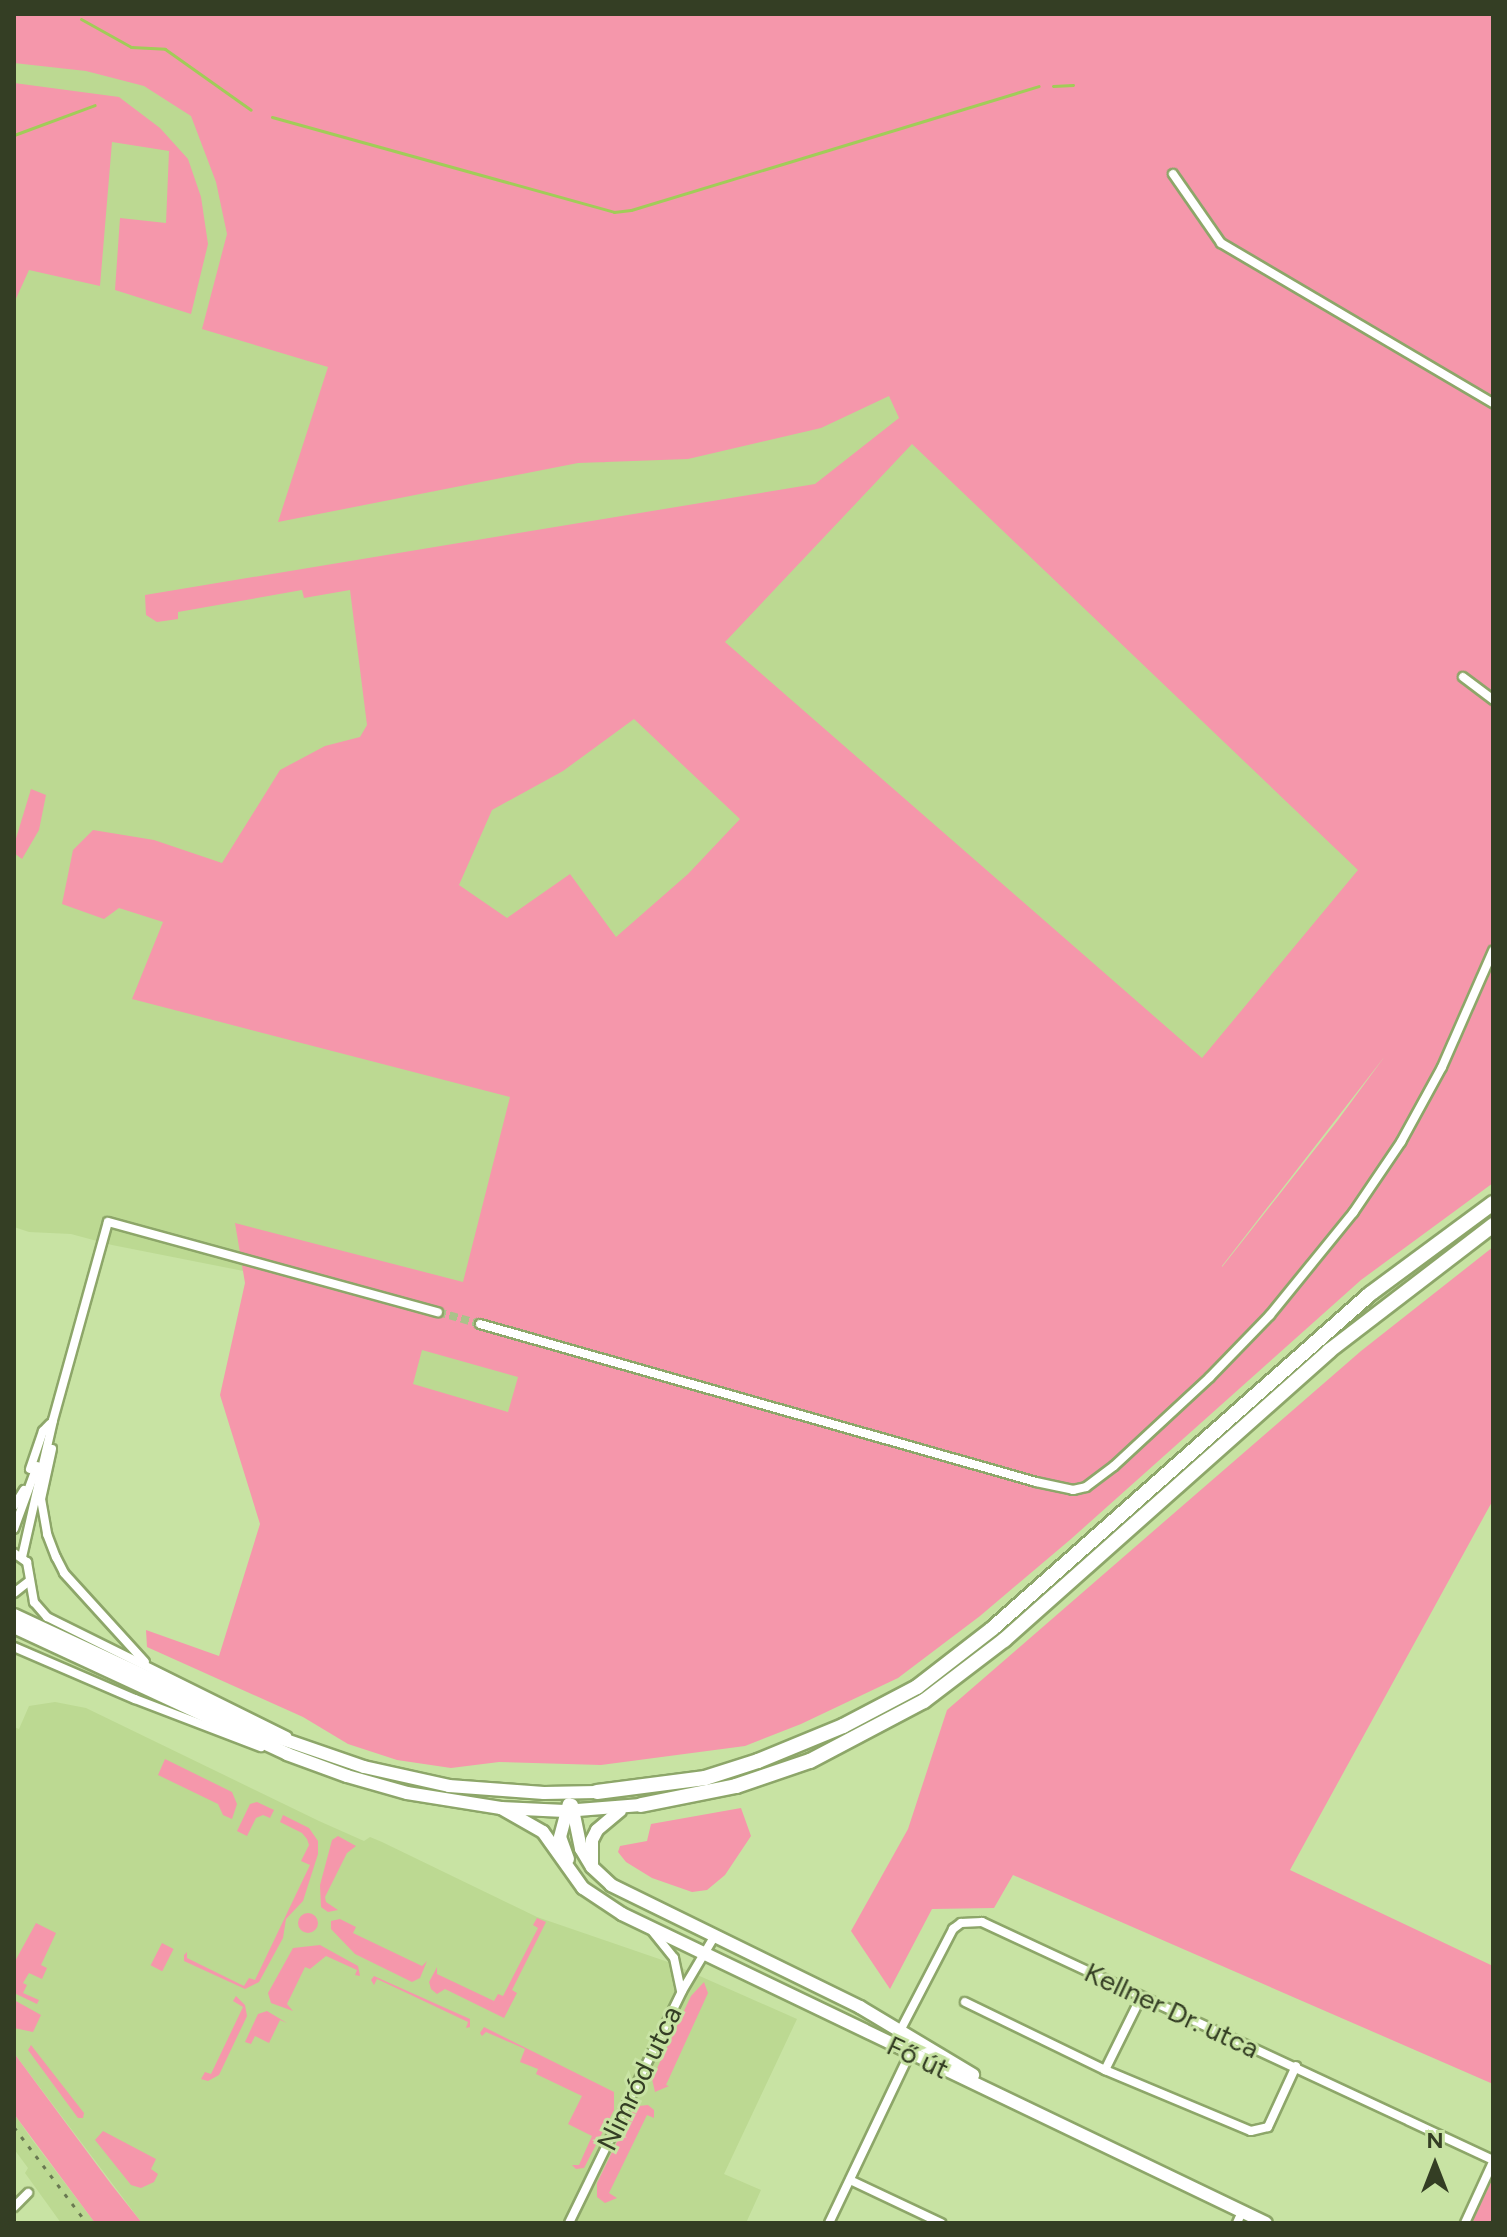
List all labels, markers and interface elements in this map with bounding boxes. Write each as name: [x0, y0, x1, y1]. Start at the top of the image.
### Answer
street label: Kellner Dr. utca: [1079, 1955, 1265, 2065]
street label: Nimród utca: [590, 2000, 688, 2156]
street label: Fő út: [882, 2028, 954, 2086]
north arrow: [1395, 2125, 1475, 2205]
text: N: [1426, 2127, 1444, 2154]

